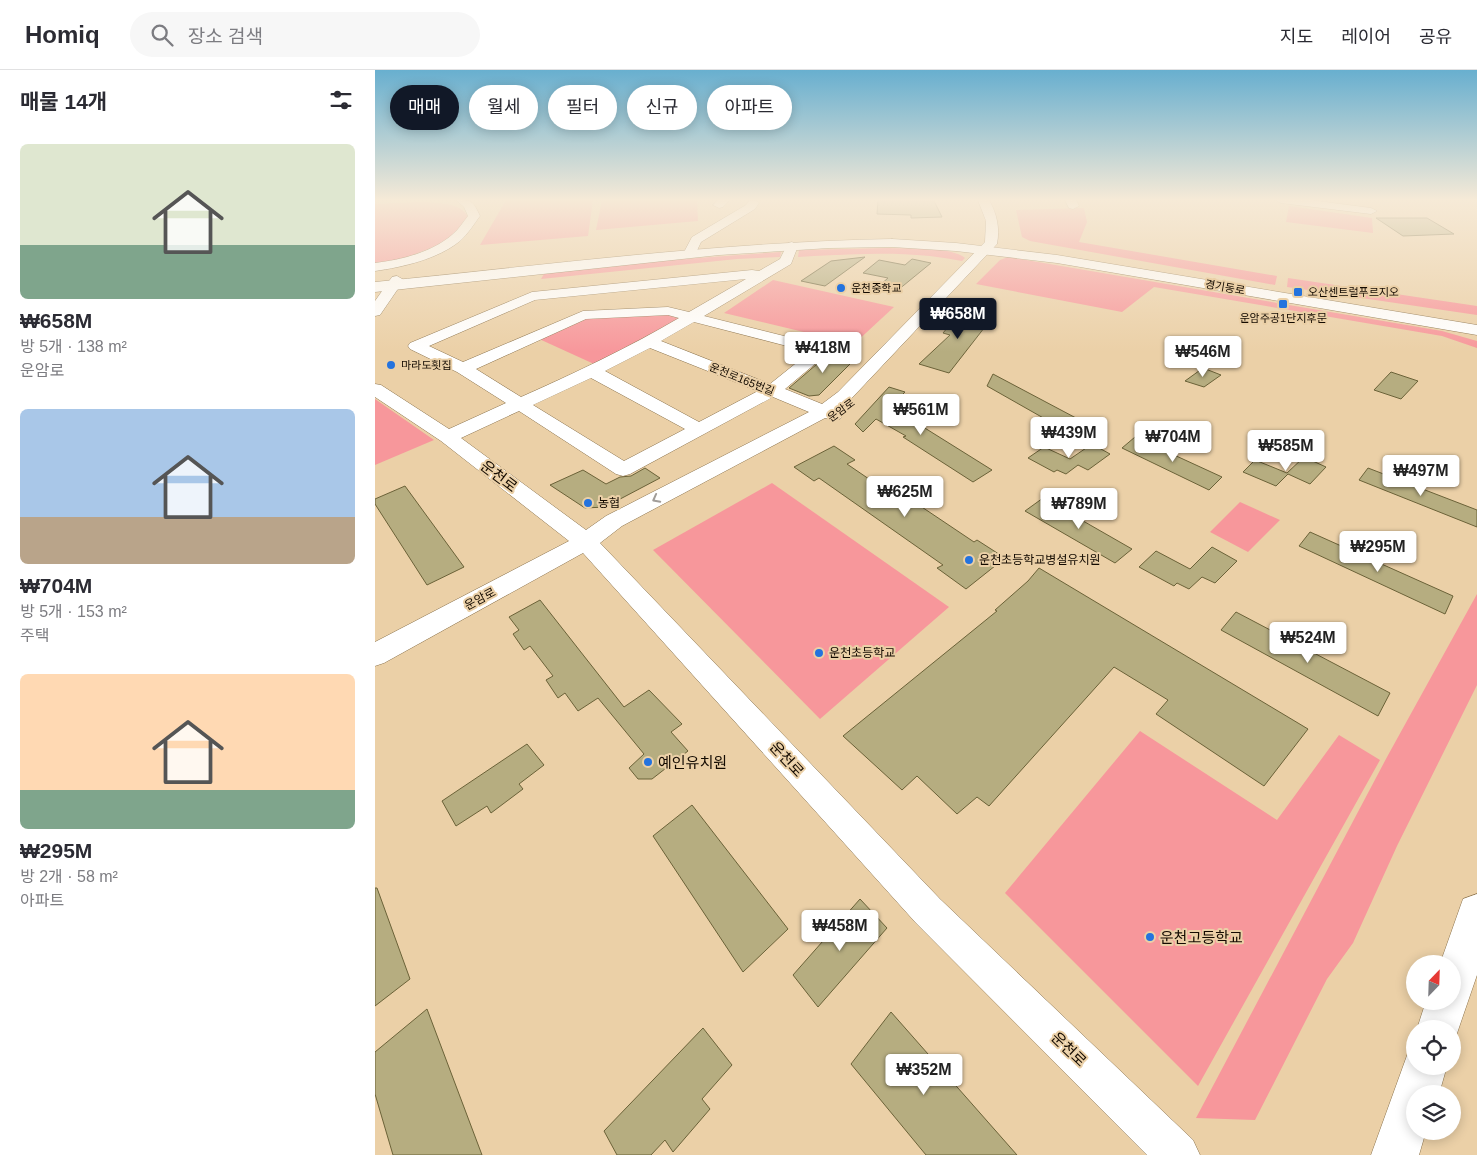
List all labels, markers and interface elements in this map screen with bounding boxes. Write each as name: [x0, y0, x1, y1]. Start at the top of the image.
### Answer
search box: [130, 12, 480, 57]
text: Homiq: [25, 21, 100, 48]
icon: search: [148, 21, 176, 49]
text: 장소 검색: [188, 26, 263, 47]
text: 지도: [1280, 27, 1313, 47]
text: 레이어: [1341, 27, 1391, 47]
text: 공유: [1419, 27, 1452, 47]
chip: 매매: [390, 85, 459, 130]
chip: 월세: [469, 85, 538, 130]
chip: 필터: [548, 85, 617, 130]
chip: 신규: [627, 85, 697, 130]
chip: 아파트: [707, 85, 792, 130]
icon: filters: [327, 86, 355, 114]
text: 매물 14개: [20, 90, 107, 113]
icon: home: [143, 177, 233, 267]
street label: 경기동로: [1204, 278, 1246, 296]
marker: 운천중학교: [835, 282, 847, 294]
place label: 운천중학교: [851, 282, 902, 294]
marker: 오산센트럴푸르지오: [1292, 286, 1304, 298]
place label: 오산센트럴푸르지오: [1308, 286, 1399, 298]
pin: ₩658M: [923, 298, 993, 340]
marker: 운암주공1단지후문: [1277, 298, 1289, 310]
text: ₩658M: [930, 305, 986, 322]
text: ₩658M: [20, 309, 92, 332]
place label: 운암주공1단지후문: [1239, 312, 1327, 324]
pin: ₩418M: [788, 332, 858, 374]
pin: ₩546M: [1168, 336, 1238, 378]
text: 방 5개 · 138 m²: [20, 338, 127, 355]
text: ₩418M: [795, 339, 851, 356]
text: ₩546M: [1175, 343, 1231, 360]
marker: 마라도횟집: [385, 359, 397, 371]
place label: 마라도횟집: [401, 359, 452, 371]
street label: 운천로165번길: [708, 361, 776, 397]
text: 운암로: [20, 362, 64, 379]
pin: ₩561M: [886, 394, 956, 436]
street label: 운암로: [825, 396, 857, 424]
text: ₩561M: [893, 401, 949, 418]
pin: ₩439M: [1034, 416, 1104, 459]
pin: ₩704M: [1138, 420, 1208, 463]
text: ₩439M: [1041, 424, 1097, 441]
text: ₩704M: [1145, 428, 1201, 445]
pin: ₩585M: [1251, 430, 1321, 472]
text: ₩585M: [1258, 437, 1314, 454]
icon: home: [143, 442, 233, 532]
pin: ₩497M: [1386, 454, 1456, 497]
street label: 운천로: [477, 457, 521, 495]
text: ₩497M: [1393, 462, 1449, 479]
pin: ₩625M: [870, 476, 940, 518]
text: ₩625M: [877, 483, 933, 500]
pin: ₩789M: [1044, 488, 1114, 530]
one-way arrow: [653, 492, 662, 502]
text: ₩789M: [1051, 495, 1107, 512]
place label: 농협: [598, 496, 620, 510]
marker: 농협: [582, 497, 594, 509]
pin: ₩295M: [1343, 530, 1413, 573]
text: ₩295M: [1350, 538, 1406, 555]
place label: 운천초등학교병설유치원: [979, 553, 1100, 567]
marker: 운천초등학교병설유치원: [963, 554, 975, 566]
text: ₩704M: [20, 574, 92, 597]
street label: 운암로: [462, 585, 498, 613]
text: 방 5개 · 153 m²: [20, 603, 127, 620]
pin: ₩524M: [1273, 622, 1343, 664]
text: 주택: [20, 627, 49, 644]
text: ₩524M: [1280, 629, 1336, 646]
place label: 운천초등학교: [829, 646, 895, 660]
marker: 운천초등학교: [813, 647, 825, 659]
icon: home: [143, 707, 233, 797]
street label: 운천로: [767, 738, 807, 780]
place label: 예인유치원: [658, 754, 727, 771]
marker: 예인유치원: [642, 756, 654, 768]
text: ₩295M: [20, 839, 92, 862]
text: 방 2개 · 58 m²: [20, 868, 118, 885]
text: 아파트: [20, 892, 64, 909]
pin: ₩458M: [805, 910, 875, 952]
text: ₩458M: [812, 917, 868, 934]
place label: 운천고등학교: [1160, 929, 1243, 946]
marker: 운천고등학교: [1144, 931, 1156, 943]
north arrow: [1406, 955, 1461, 1010]
map controls: [1406, 955, 1461, 1140]
button: locate: [1406, 1020, 1461, 1075]
street label: 운천로: [1048, 1029, 1090, 1069]
pin: ₩352M: [889, 1054, 959, 1096]
text: ₩352M: [896, 1061, 952, 1078]
button: layers: [1406, 1085, 1461, 1140]

